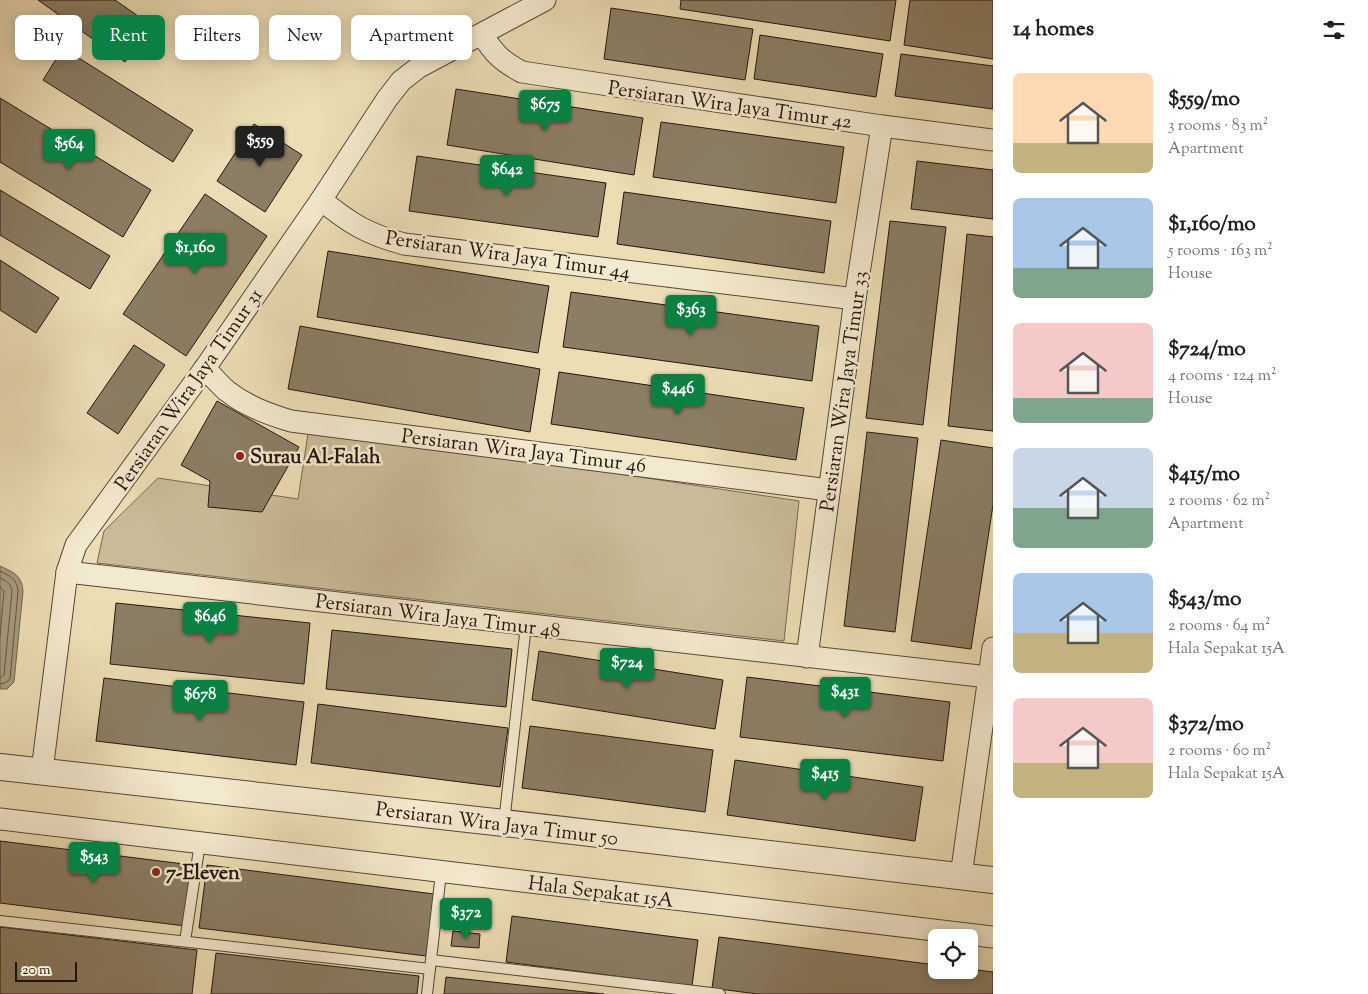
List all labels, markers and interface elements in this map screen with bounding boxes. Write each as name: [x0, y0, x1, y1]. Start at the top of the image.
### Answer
chip: Buy: [15, 15, 82, 60]
chip: Rent: [92, 15, 165, 60]
chip: Filters: [175, 15, 259, 60]
chip: New: [269, 15, 341, 60]
chip: Apartment: [351, 15, 472, 60]
text: 14 homes: [1013, 15, 1094, 45]
icon: filters: [1320, 16, 1348, 44]
street label: Persiaran Wira Jaya Timur 42: [606, 75, 854, 138]
text: $559/mo: [1168, 85, 1240, 115]
pin: $675: [515, 90, 575, 132]
icon: home: [1053, 93, 1113, 153]
text: $675: [530, 94, 560, 117]
text: 3 rooms · 83 m²: [1168, 115, 1268, 138]
pin: $559: [230, 126, 290, 168]
pin: $564: [39, 128, 99, 171]
text: $559: [246, 130, 274, 153]
text: $564: [54, 133, 84, 156]
text: Apartment: [1168, 138, 1244, 161]
pin: $642: [477, 154, 537, 197]
text: $642: [491, 159, 523, 182]
text: $1,160/mo: [1168, 210, 1256, 240]
icon: home: [1053, 218, 1113, 278]
street label: Persiaran Wira Jaya Timur 44: [383, 225, 632, 288]
pin: $1,160: [154, 232, 236, 275]
text: $1,160: [175, 237, 215, 260]
text: 5 rooms · 163 m²: [1168, 240, 1273, 263]
text: House: [1168, 263, 1212, 286]
street label: Persiaran Wira Jaya Timur 33: [814, 269, 877, 514]
street label: Persiaran Wira Jaya Timur 31: [109, 283, 271, 498]
pin: $363: [661, 294, 721, 337]
text: $363: [676, 299, 706, 322]
text: $724/mo: [1168, 335, 1246, 365]
icon: home: [1053, 343, 1113, 403]
text: 4 rooms · 124 m²: [1168, 365, 1276, 388]
pin: $446: [648, 374, 708, 416]
text: $446: [662, 378, 694, 401]
text: House: [1168, 388, 1212, 411]
street label: Persiaran Wira Jaya Timur 46: [400, 423, 648, 482]
place label: Surau Al-Falah: [250, 444, 381, 473]
marker: Surau Al-Falah: [234, 450, 246, 462]
text: $415/mo: [1168, 460, 1240, 490]
icon: home: [1053, 468, 1113, 528]
text: 2 rooms · 62 m²: [1168, 490, 1270, 513]
text: Apartment: [1168, 513, 1244, 536]
text: $543/mo: [1168, 585, 1241, 615]
street label: Persiaran Wira Jaya Timur 48: [313, 588, 562, 647]
icon: home: [1053, 593, 1113, 653]
pin: $646: [180, 602, 240, 644]
text: $646: [194, 606, 226, 629]
text: 2 rooms · 64 m²: [1168, 615, 1271, 638]
text: Hala Sepakat 15A: [1168, 638, 1285, 661]
pin: $724: [597, 648, 657, 690]
text: $724: [611, 652, 643, 675]
pin: $431: [815, 676, 875, 719]
pin: $678: [170, 680, 230, 722]
text: $431: [831, 681, 859, 704]
text: $678: [184, 684, 216, 707]
text: $372/mo: [1168, 710, 1244, 740]
icon: home: [1053, 718, 1113, 778]
text: 2 rooms · 60 m²: [1168, 740, 1271, 763]
pin: $415: [795, 758, 855, 801]
text: $415: [811, 763, 839, 786]
text: Hala Sepakat 15A: [1168, 763, 1285, 786]
street label: Persiaran Wira Jaya Timur 50: [374, 796, 620, 855]
pin: $543: [64, 842, 124, 884]
text: $543: [80, 846, 108, 869]
place label: 7-Eleven: [166, 860, 240, 889]
marker: 7-Eleven: [150, 866, 162, 878]
street label: Hala Sepakat 15A: [526, 870, 675, 917]
pin: $372: [436, 898, 496, 940]
text: $372: [451, 902, 481, 925]
map controls: [928, 929, 978, 979]
button: locate: [928, 929, 978, 979]
scale bar: [15, 959, 78, 982]
text: 20 m: [22, 961, 51, 981]

